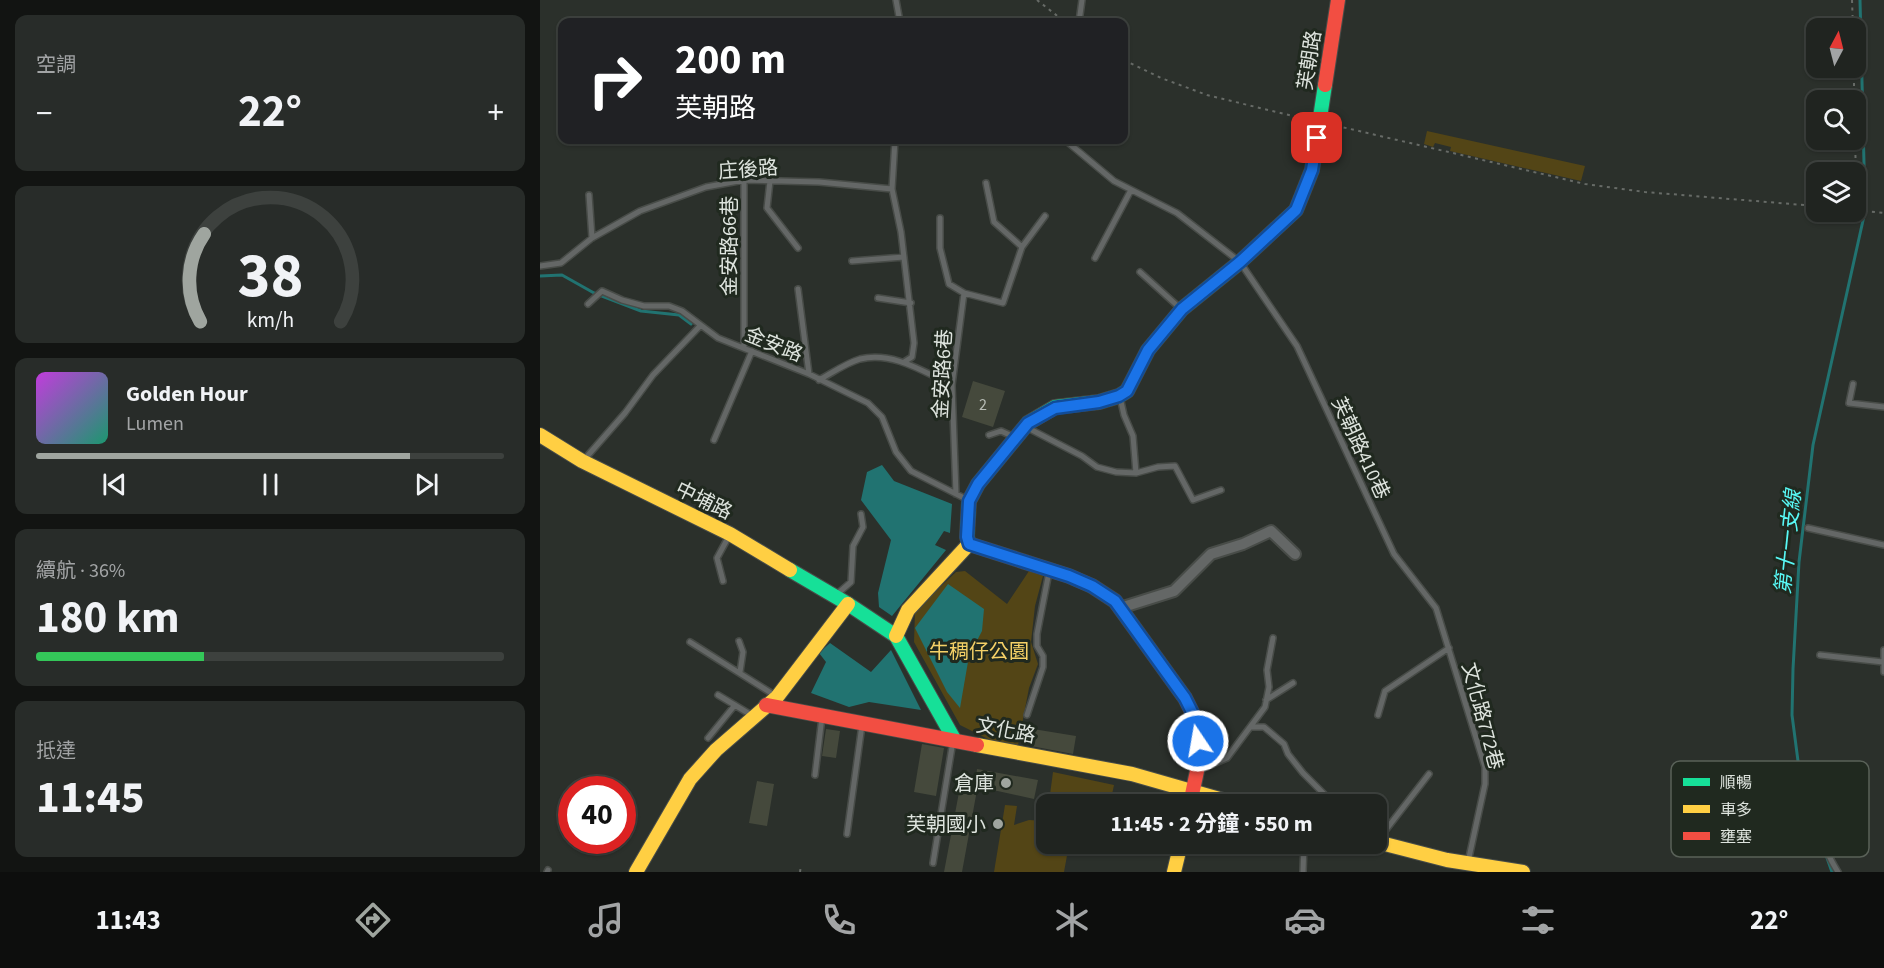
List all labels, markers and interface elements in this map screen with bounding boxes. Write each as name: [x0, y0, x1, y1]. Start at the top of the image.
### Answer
north arrow: [1806, 18, 1866, 78]
map controls: [1806, 18, 1866, 222]
street label: 芙朝路: [1291, 28, 1329, 92]
text: 200 m: [675, 30, 786, 90]
icon: right: [576, 42, 654, 120]
text: 空調: [36, 51, 76, 79]
text: 22°: [238, 80, 302, 144]
text: 芙朝路: [675, 89, 756, 128]
text: −: [36, 90, 52, 137]
text: +: [488, 90, 504, 137]
button: search: [1806, 90, 1866, 150]
pin: [1291, 112, 1342, 163]
icon: arrive: [1300, 121, 1333, 154]
street label: 庄後路: [717, 154, 779, 186]
button: layers: [1806, 162, 1866, 222]
street label: 金安路66巷: [716, 196, 744, 296]
text: 38: [237, 232, 303, 321]
text: km/h: [246, 305, 294, 336]
street label: 金安路: [741, 321, 807, 369]
street label: 金安路6巷: [927, 328, 959, 420]
text: Golden Hour: [126, 378, 248, 410]
street label: 芙朝路410巷: [1324, 393, 1396, 504]
house number: 2: [979, 394, 987, 416]
text: Lumen: [126, 410, 184, 438]
icon: previous: [98, 468, 131, 501]
icon: pause: [254, 468, 287, 501]
icon: next: [410, 468, 443, 501]
street label: 中埔路: [670, 475, 737, 527]
water label: 第十一支線: [1768, 486, 1809, 596]
text: 續航 · 36%: [36, 557, 125, 585]
text: 180 km: [36, 586, 180, 650]
park label: 牛稠仔公園: [929, 638, 1029, 666]
street label: 文化路772巷: [1454, 660, 1510, 773]
position arrow: [1166, 709, 1230, 773]
street label: 文化路: [974, 712, 1038, 750]
text: 抵達: [36, 737, 76, 765]
legend: [1671, 761, 1869, 857]
text: 11:45: [36, 766, 145, 830]
place label: 倉庫: [954, 770, 994, 798]
text: 順暢: [1720, 772, 1752, 794]
speed limit sign: 40: [558, 776, 636, 854]
marker: 倉庫: [999, 776, 1013, 790]
text: 車多: [1720, 799, 1752, 821]
text: 11:45 · 2 分鐘 · 550 m: [1111, 808, 1312, 840]
place label: 芙朝國小: [906, 811, 986, 839]
marker: 芙朝國小: [991, 817, 1005, 831]
text: 壅塞: [1720, 826, 1752, 848]
icon: directions: [352, 899, 394, 941]
icon: music: [585, 899, 627, 941]
icon: phone: [818, 899, 860, 941]
icon: climate: [1051, 899, 1093, 941]
icon: car: [1284, 899, 1326, 941]
icon: filters: [1517, 899, 1559, 941]
text: 11:43: [96, 901, 161, 940]
text: 22°: [1750, 901, 1788, 940]

